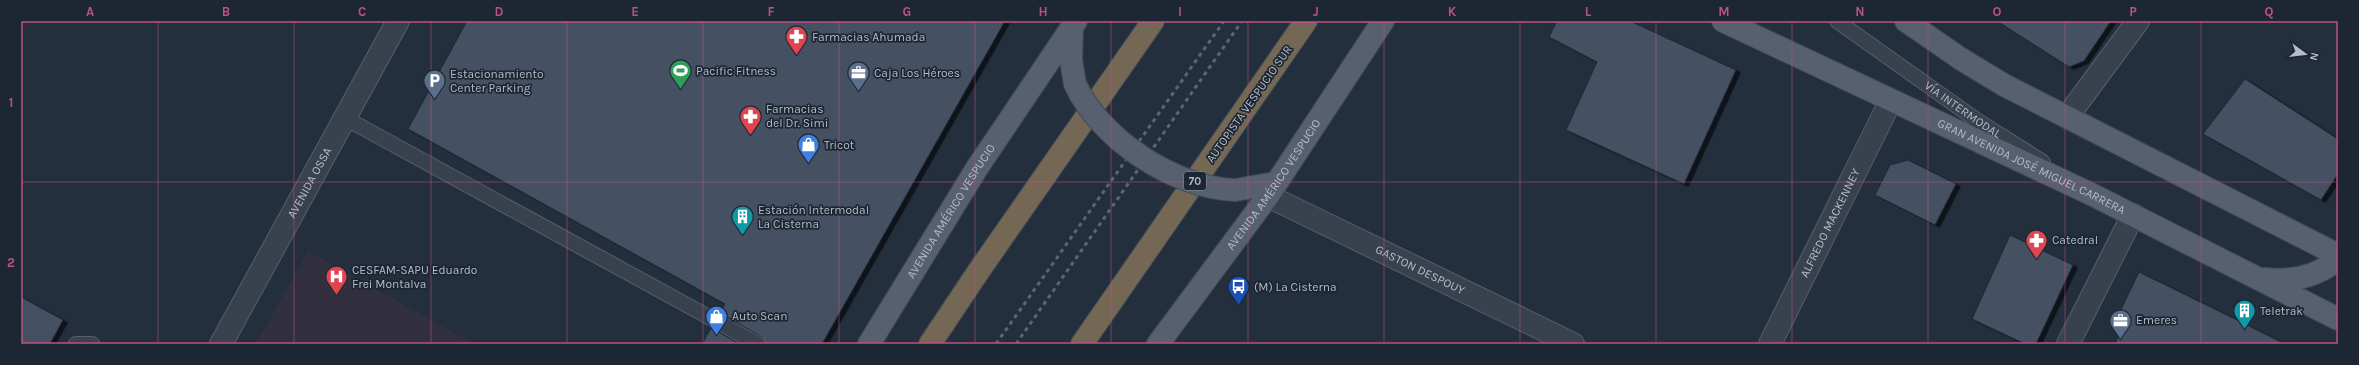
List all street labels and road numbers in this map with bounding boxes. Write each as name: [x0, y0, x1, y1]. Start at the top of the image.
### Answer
street label: AUTOPISTA VESPUCIO SUR: [1203, 43, 1295, 165]
street label: VÍA INTERMODAL: [1922, 78, 2004, 141]
street label: AVENIDA AMÉRICO VESPUCIO: [1223, 116, 1324, 253]
street label: GRAN AVENIDA JOSÉ MIGUEL CARRERA: [1935, 116, 2128, 217]
street label: AVENIDA AMÉRICO VESPUCIO: [904, 141, 998, 281]
street label: AVENIDA OSSA: [284, 145, 334, 220]
street label: ALFREDO MACKENNEY: [1797, 166, 1863, 280]
road number: 70: [1184, 172, 1206, 190]
street label: GASTON DESPOUY: [1373, 242, 1467, 298]

